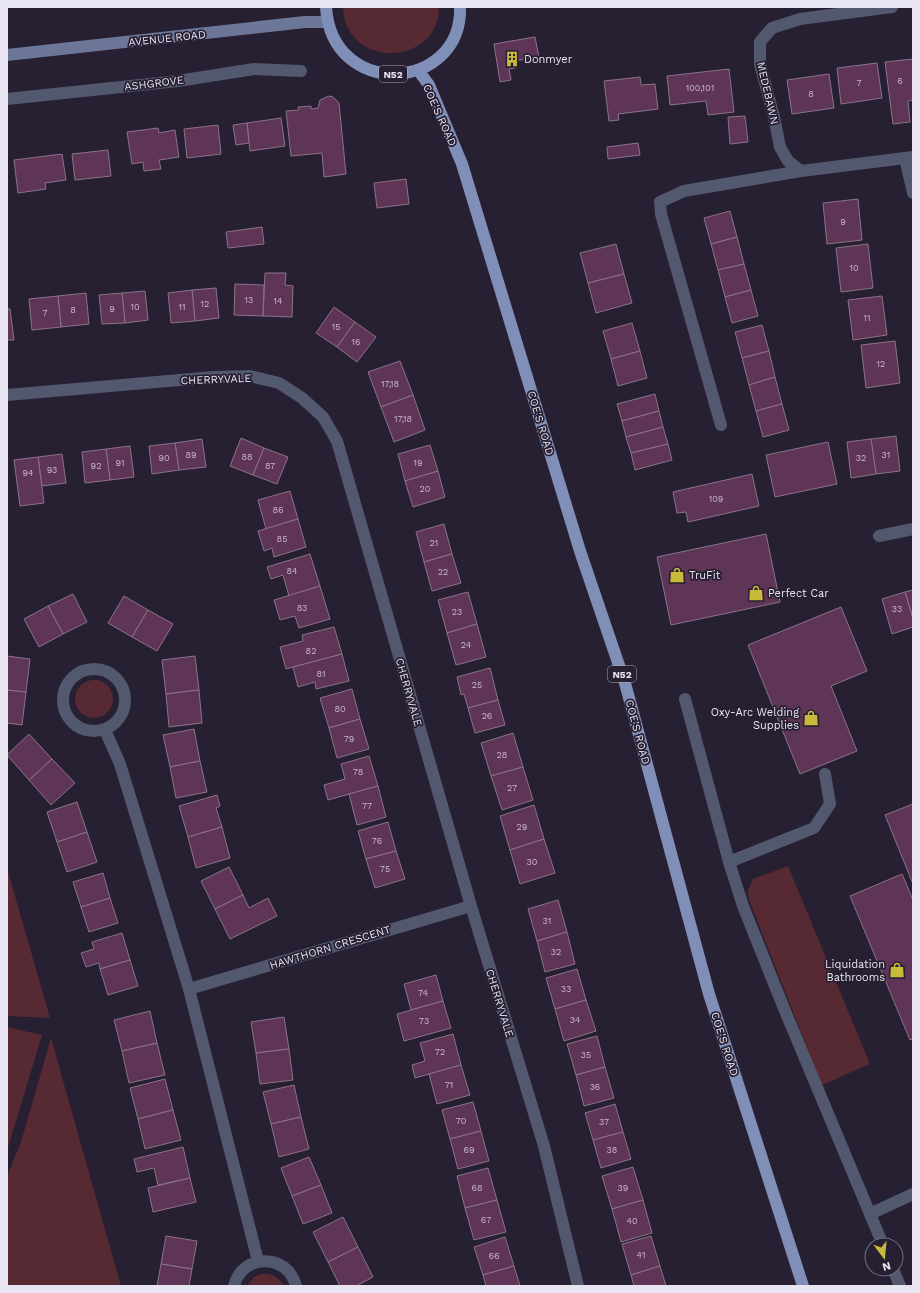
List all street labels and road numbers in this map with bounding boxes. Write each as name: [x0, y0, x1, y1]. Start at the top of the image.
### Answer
street label: AVENUE ROAD: [128, 28, 206, 49]
street label: MEDEBAWN: [754, 61, 781, 126]
road number: N52: [379, 66, 407, 82]
street label: ASHGROVE: [124, 73, 184, 94]
street label: COE'S ROAD: [420, 82, 459, 148]
street label: CHERRYVALE: [180, 372, 252, 387]
street label: COE'S ROAD: [525, 389, 556, 457]
street label: CHERRYVALE: [393, 656, 425, 728]
road number: N52: [608, 666, 636, 682]
street label: COE'S ROAD: [623, 698, 652, 766]
street label: HAWTHORN CRESCENT: [268, 923, 393, 972]
street label: CHERRYVALE: [483, 967, 516, 1039]
street label: COE'S ROAD: [708, 1010, 741, 1078]

